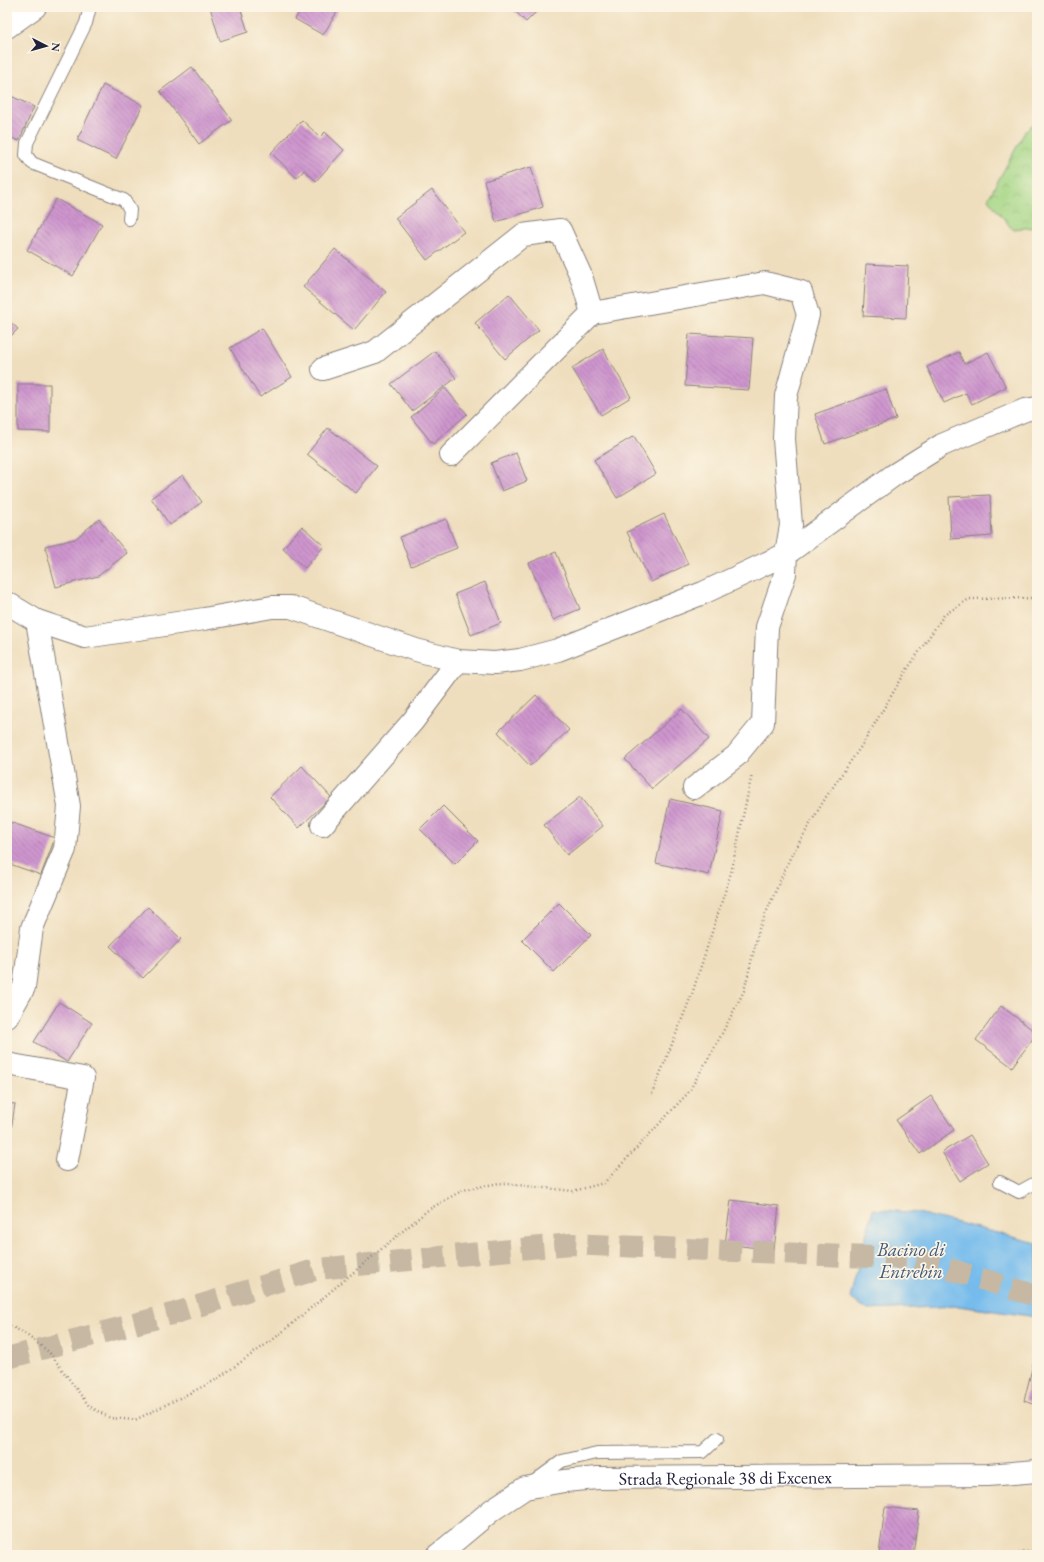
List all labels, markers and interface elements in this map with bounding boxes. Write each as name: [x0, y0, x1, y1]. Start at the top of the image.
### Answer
north arrow: [26, 26, 66, 66]
text: N: [49, 42, 63, 52]
water label: Bacino di Entrebin: [876, 1237, 946, 1284]
street label: Strada Regionale 38 di Excenex: [619, 1465, 832, 1489]

